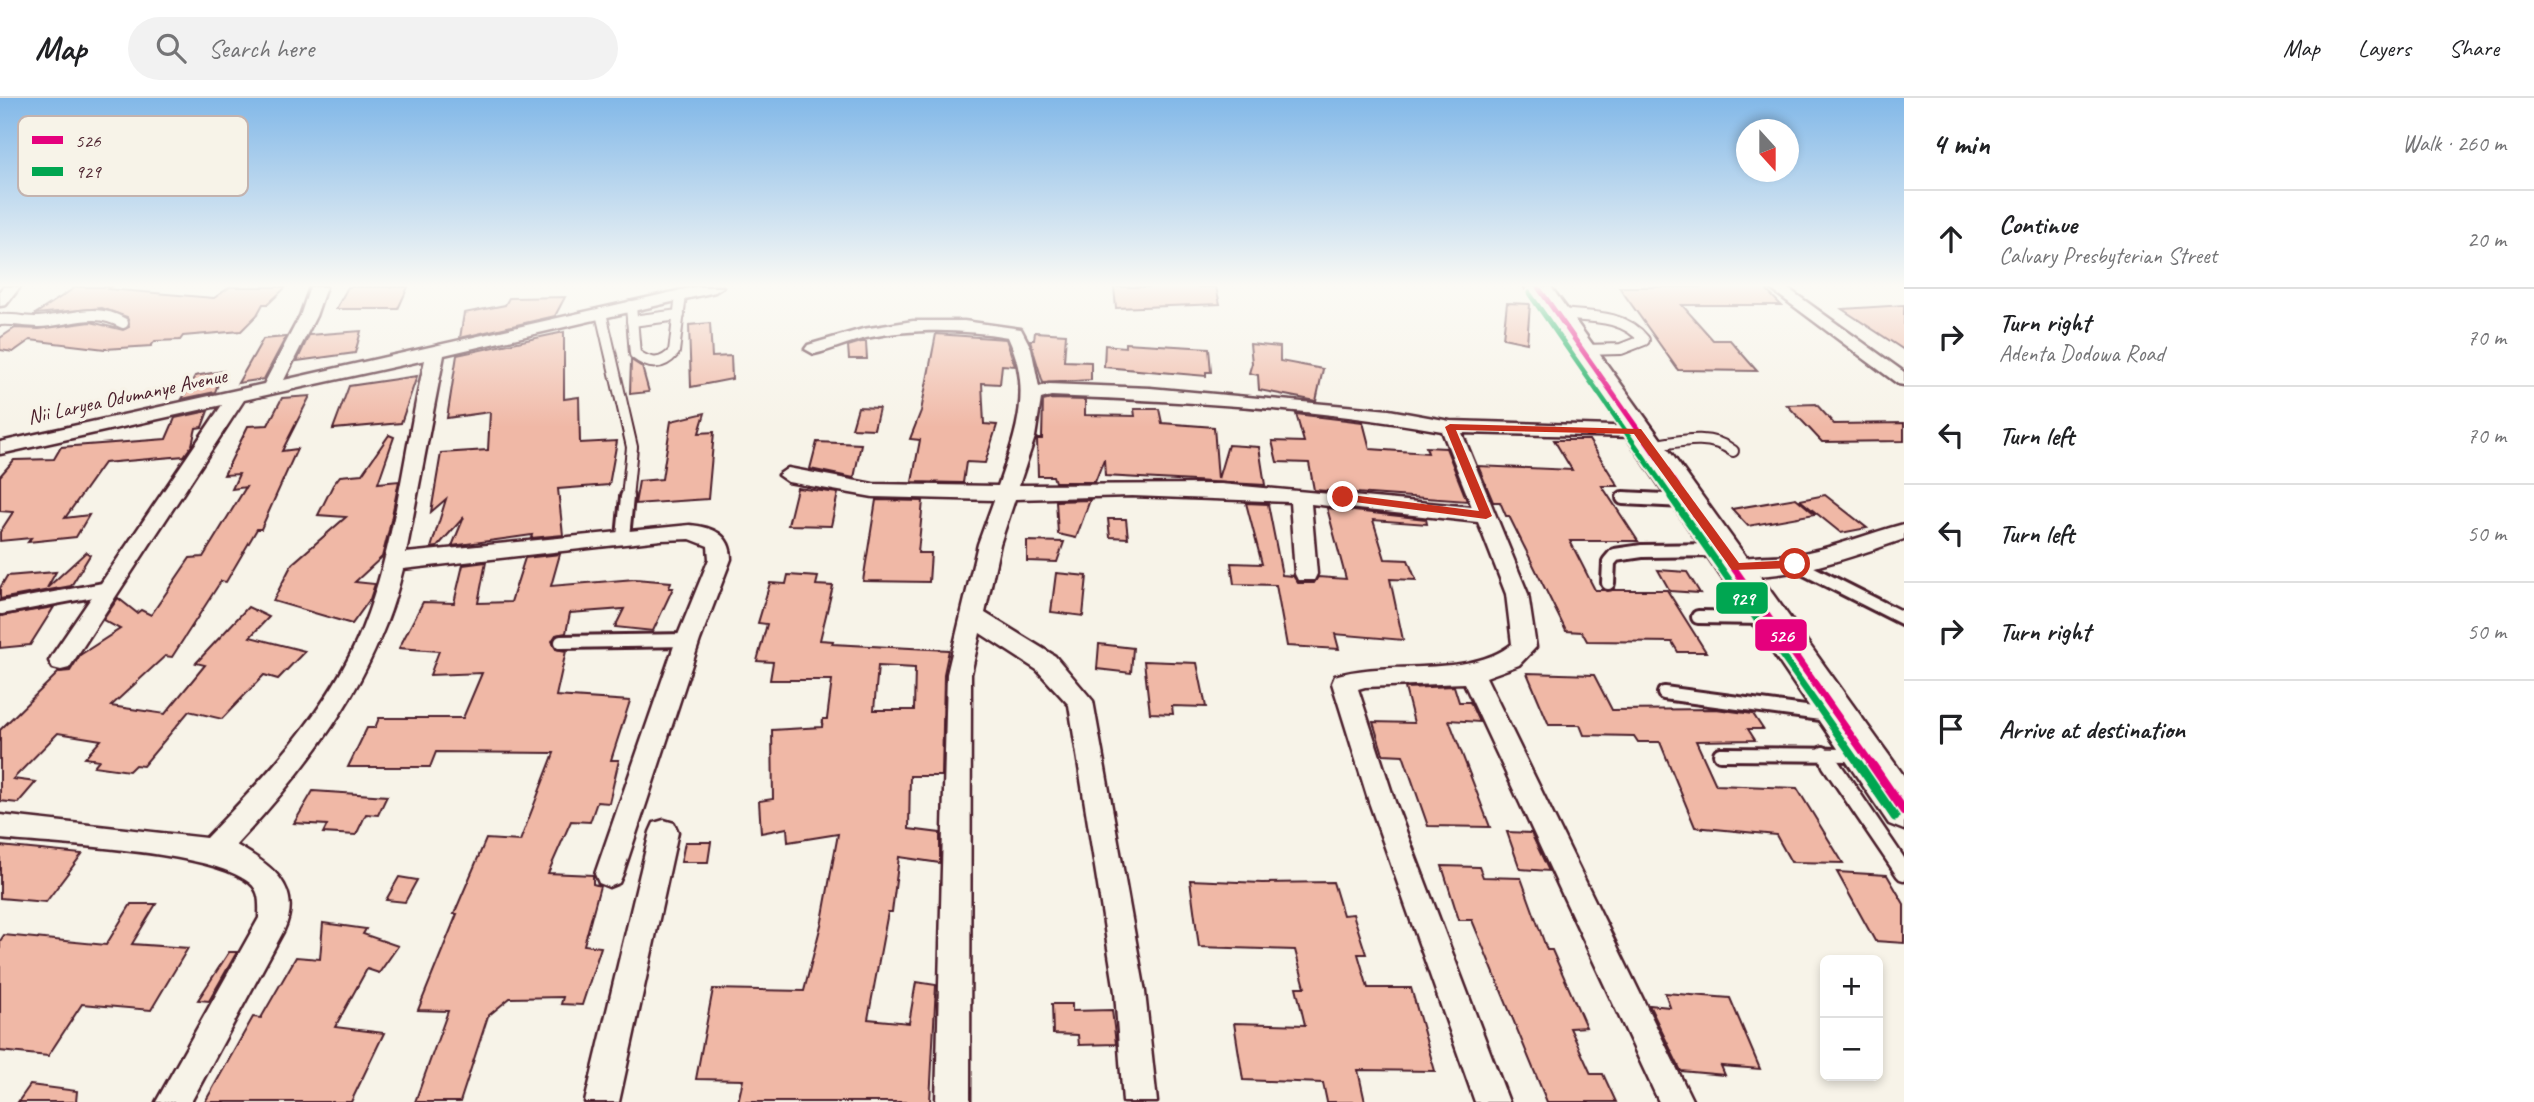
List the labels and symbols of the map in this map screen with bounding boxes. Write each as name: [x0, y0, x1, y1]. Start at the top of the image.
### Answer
legend: [18, 116, 248, 196]
north arrow: [1736, 119, 1799, 182]
text: 526: [75, 129, 102, 153]
text: 929: [75, 160, 102, 184]
street label: Nii Laryea Odumanye Avenue: [25, 362, 230, 430]
route end: [1327, 481, 1358, 512]
route start: [1779, 548, 1810, 579]
line badge: 929: [1715, 581, 1769, 615]
text: 929: [1729, 587, 1757, 611]
line badge: 526: [1754, 618, 1808, 652]
text: 526: [1768, 624, 1796, 648]

